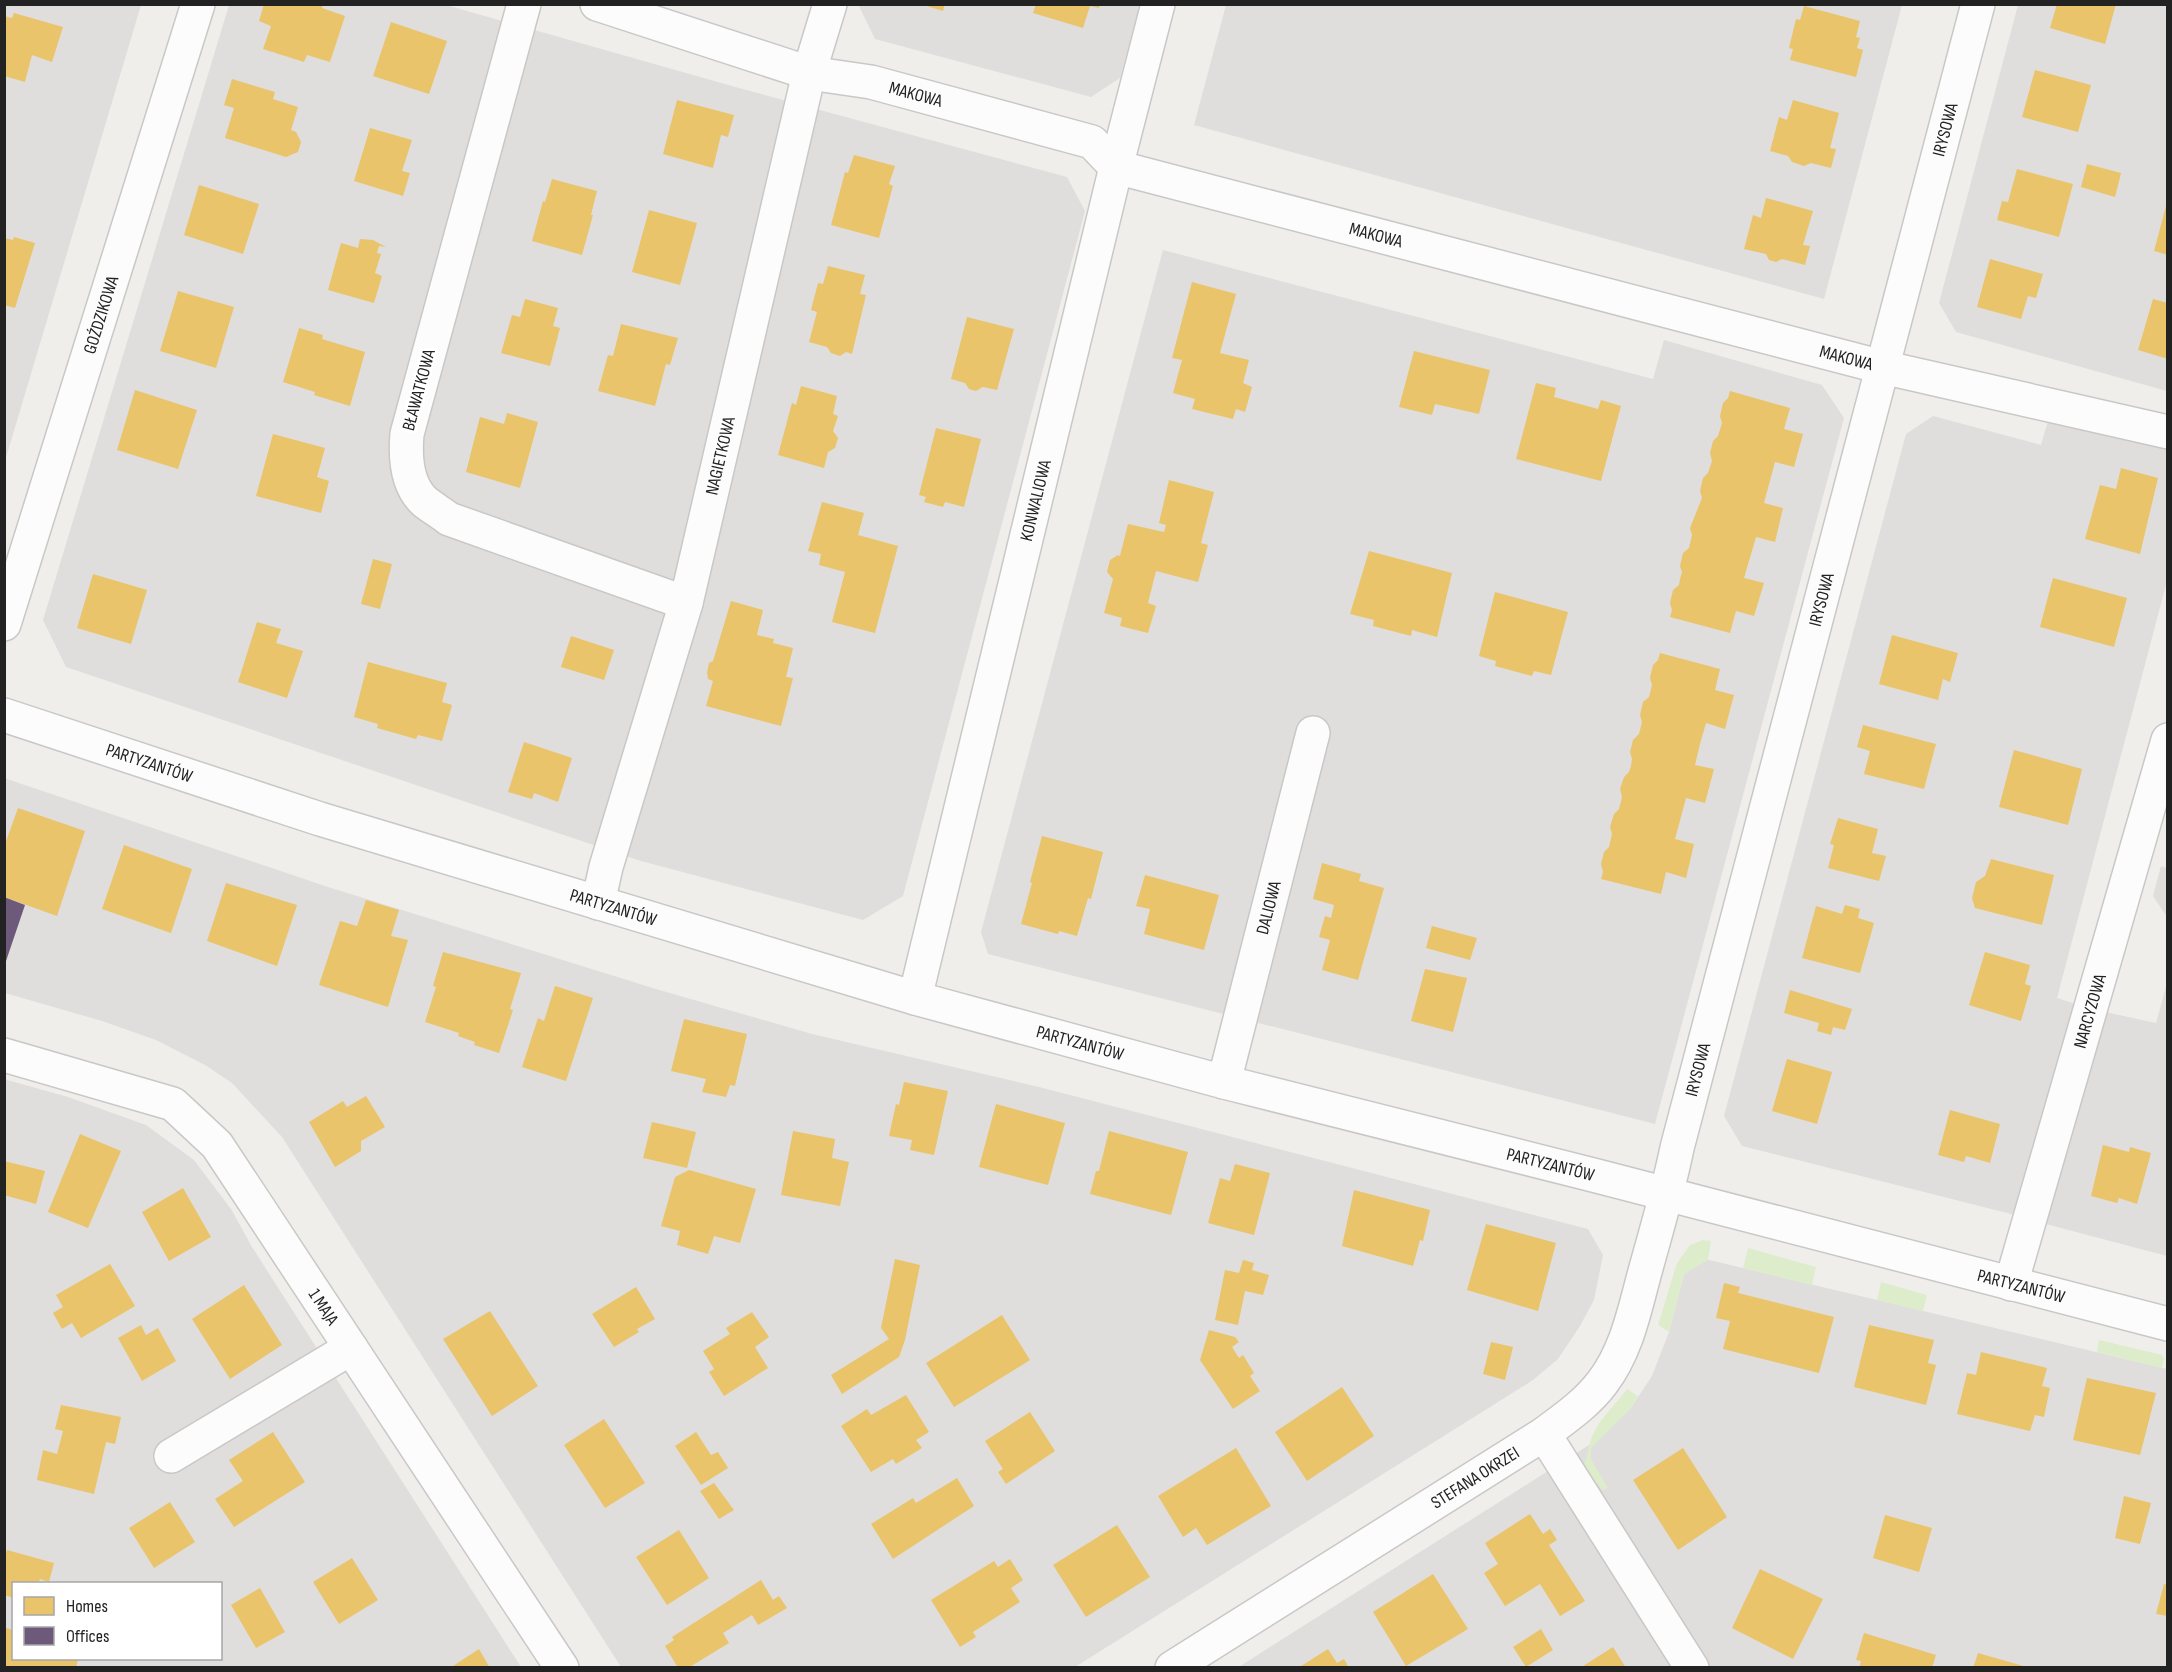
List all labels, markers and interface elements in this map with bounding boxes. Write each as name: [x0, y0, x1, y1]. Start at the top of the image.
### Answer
street label: MAKOWA: [887, 77, 945, 111]
street label: IRYSOWA: [1928, 100, 1962, 159]
street label: MAKOWA: [1347, 218, 1405, 252]
street label: GOŹDZIKOWA: [79, 273, 123, 356]
street label: MAKOWA: [1817, 341, 1875, 375]
street label: BŁAWATKOWA: [398, 347, 440, 433]
street label: NAGIETKOWA: [701, 414, 740, 497]
street label: KONWALIOWA: [1015, 457, 1055, 543]
street label: IRYSOWA: [1804, 570, 1838, 629]
street label: PARTYZANTÓW: [103, 739, 195, 787]
street label: DALIOWA: [1252, 878, 1285, 937]
street label: PARTYZANTÓW: [567, 884, 660, 930]
street label: NARCYZOWA: [2069, 971, 2110, 1051]
street label: PARTYZANTÓW: [1034, 1021, 1126, 1065]
street label: IRYSOWA: [1681, 1040, 1715, 1099]
street label: PARTYZANTÓW: [1504, 1143, 1597, 1186]
street label: PARTYZANTÓW: [1975, 1265, 2067, 1307]
street label: 1 MAJA: [304, 1285, 343, 1329]
street label: STEFANA OKRZEI: [1427, 1442, 1523, 1513]
legend: [12, 1582, 222, 1660]
text: Homes: [66, 1596, 108, 1617]
text: Offices: [66, 1626, 109, 1647]

